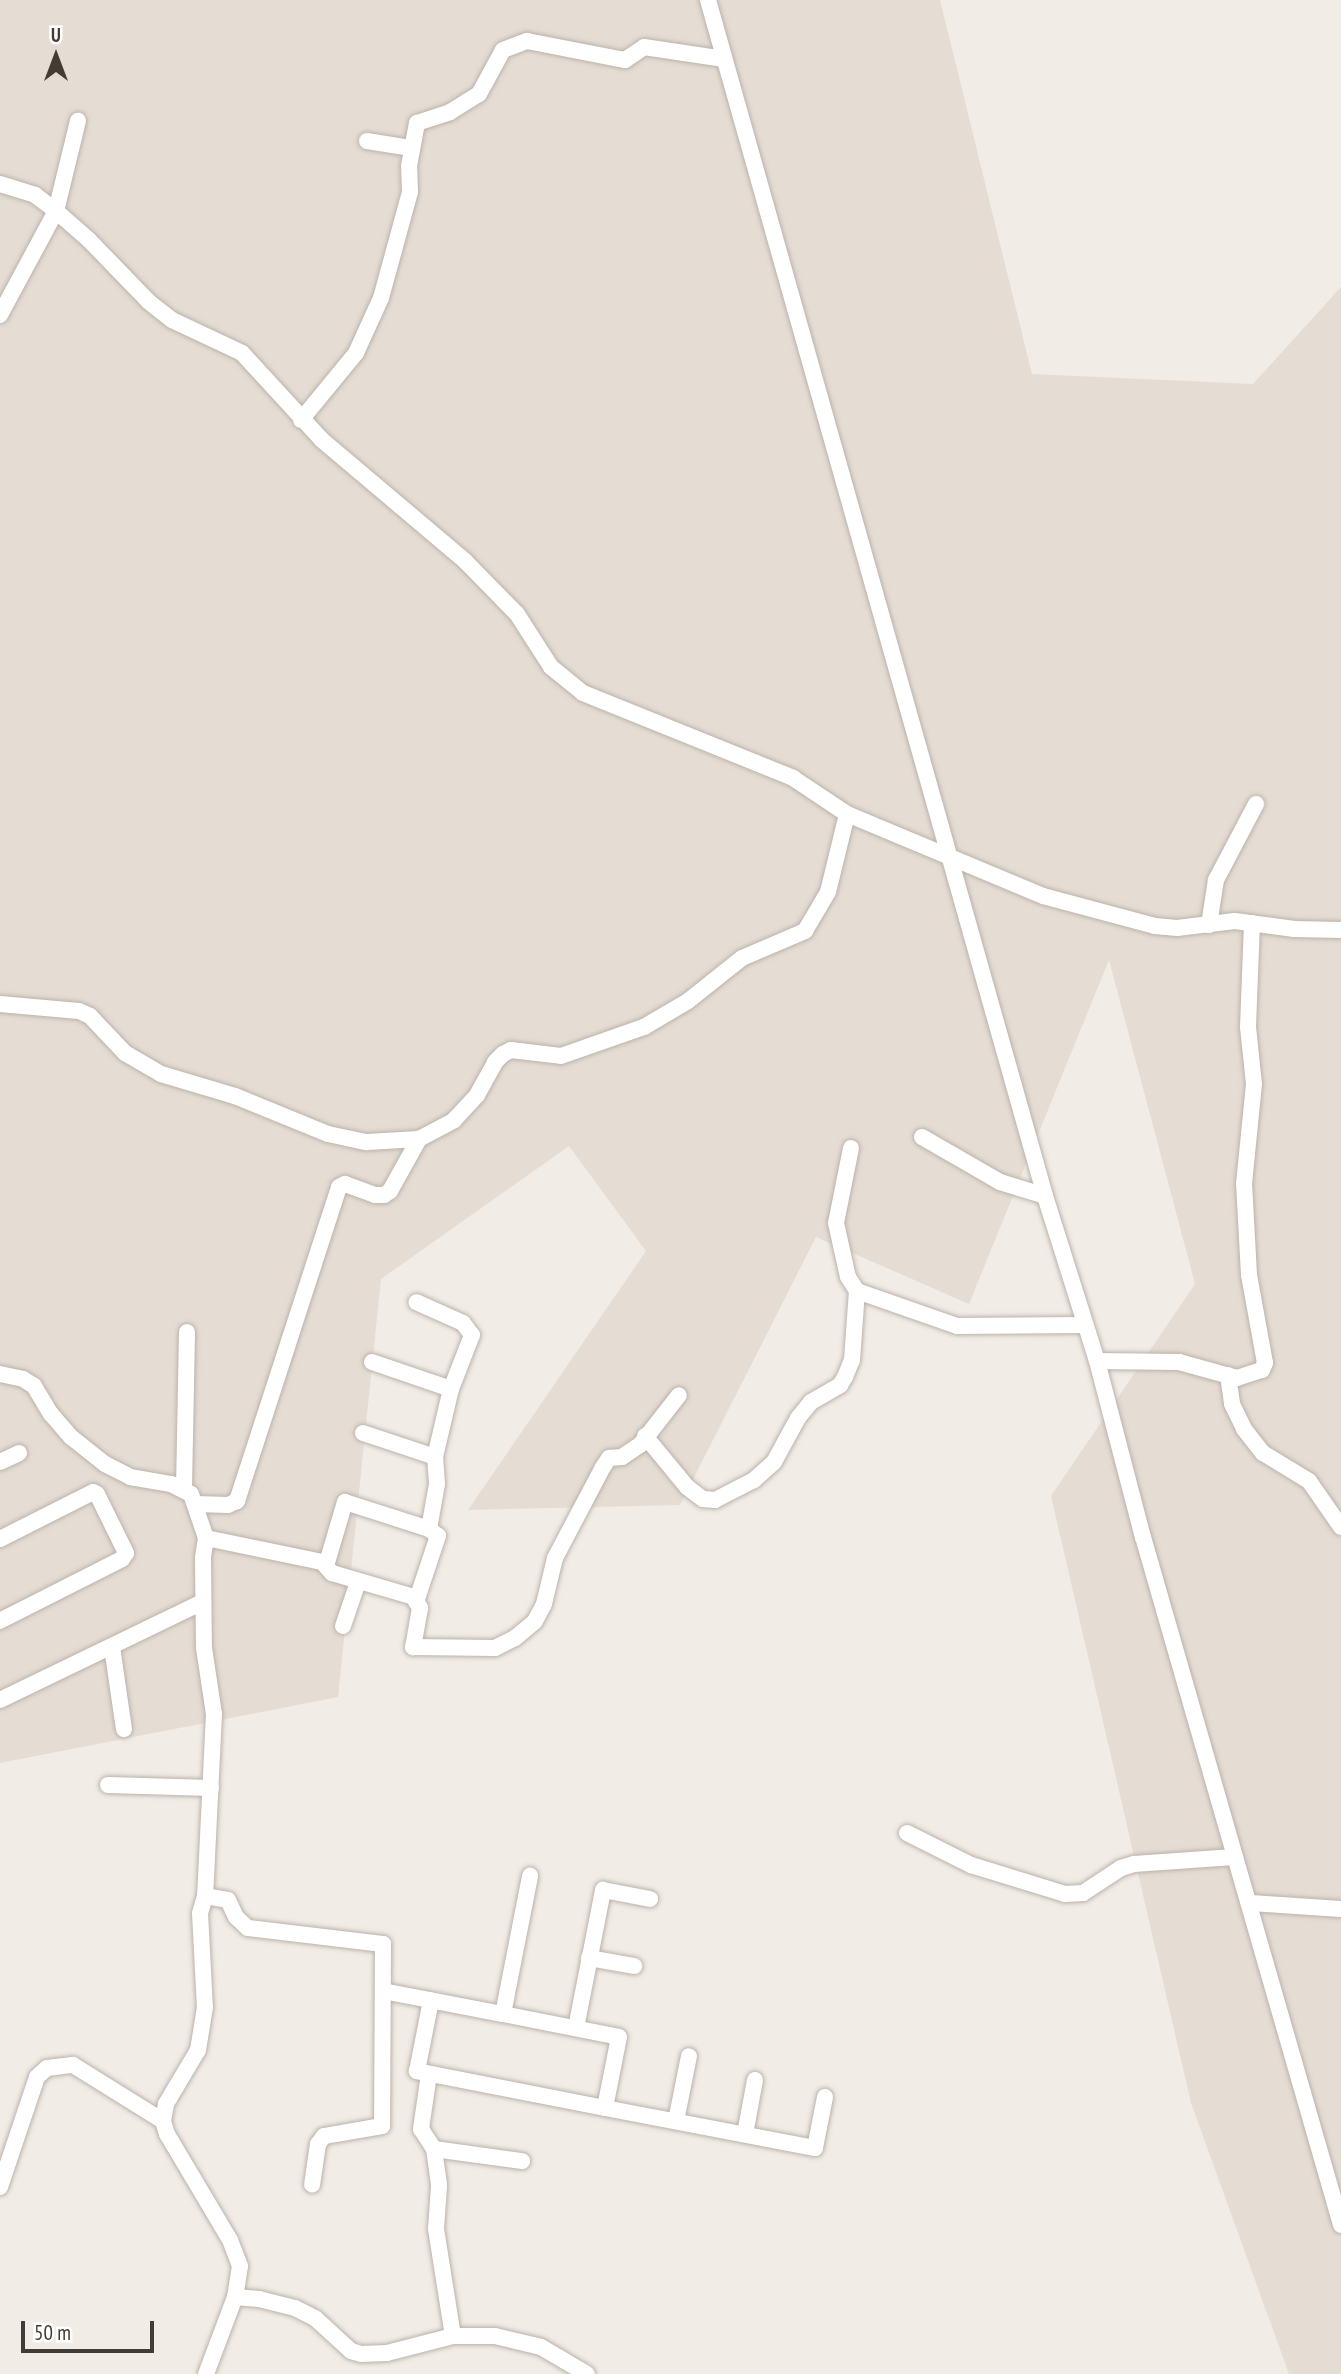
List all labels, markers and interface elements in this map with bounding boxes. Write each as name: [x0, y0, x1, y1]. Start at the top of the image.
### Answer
north arrow: [21, 21, 91, 91]
text: U: [51, 23, 61, 47]
scale bar: [24, 2308, 158, 2352]
text: 50 m: [34, 2319, 71, 2346]

